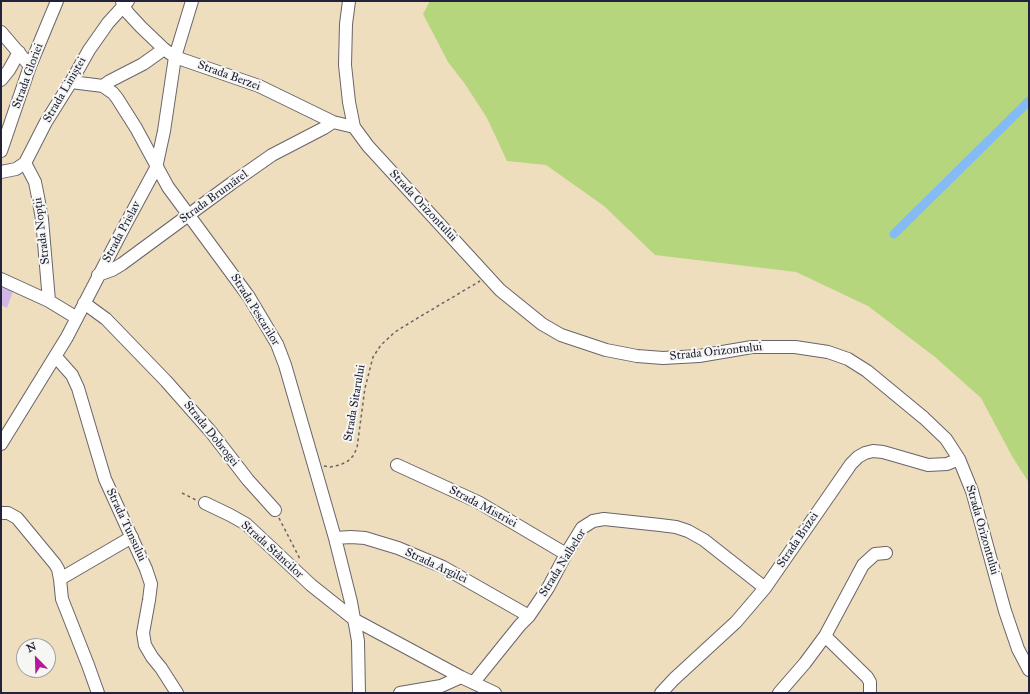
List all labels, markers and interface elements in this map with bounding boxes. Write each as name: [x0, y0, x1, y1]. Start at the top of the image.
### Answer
street label: Strada Gloriei: [10, 41, 46, 111]
street label: Strada Liniștei: [40, 55, 90, 125]
street label: Strada Berzei: [196, 58, 262, 94]
street label: Strada Brumărel: [177, 167, 251, 227]
street label: Strada Orizontului: [386, 167, 460, 245]
street label: Strada Nopții: [31, 197, 53, 265]
street label: Strada Prislav: [100, 199, 144, 265]
street label: Strada Pescarilor: [227, 271, 283, 349]
street label: Strada Orizontului: [669, 340, 763, 364]
street label: Strada Sitarului: [341, 363, 369, 443]
street label: Strada Dobrogei: [180, 398, 242, 470]
street label: Strada Mistriei: [447, 483, 519, 531]
street label: Strada Orizontului: [962, 483, 1002, 577]
street label: Strada Tunsului: [103, 486, 149, 564]
street label: Strada Brizei: [774, 509, 822, 571]
street label: Strada Stâncilor: [238, 518, 306, 582]
street label: Strada Nalbelor: [536, 526, 590, 600]
street label: Strada Argilei: [402, 545, 470, 587]
north arrow: [16, 638, 56, 678]
text: N: [25, 640, 38, 655]

